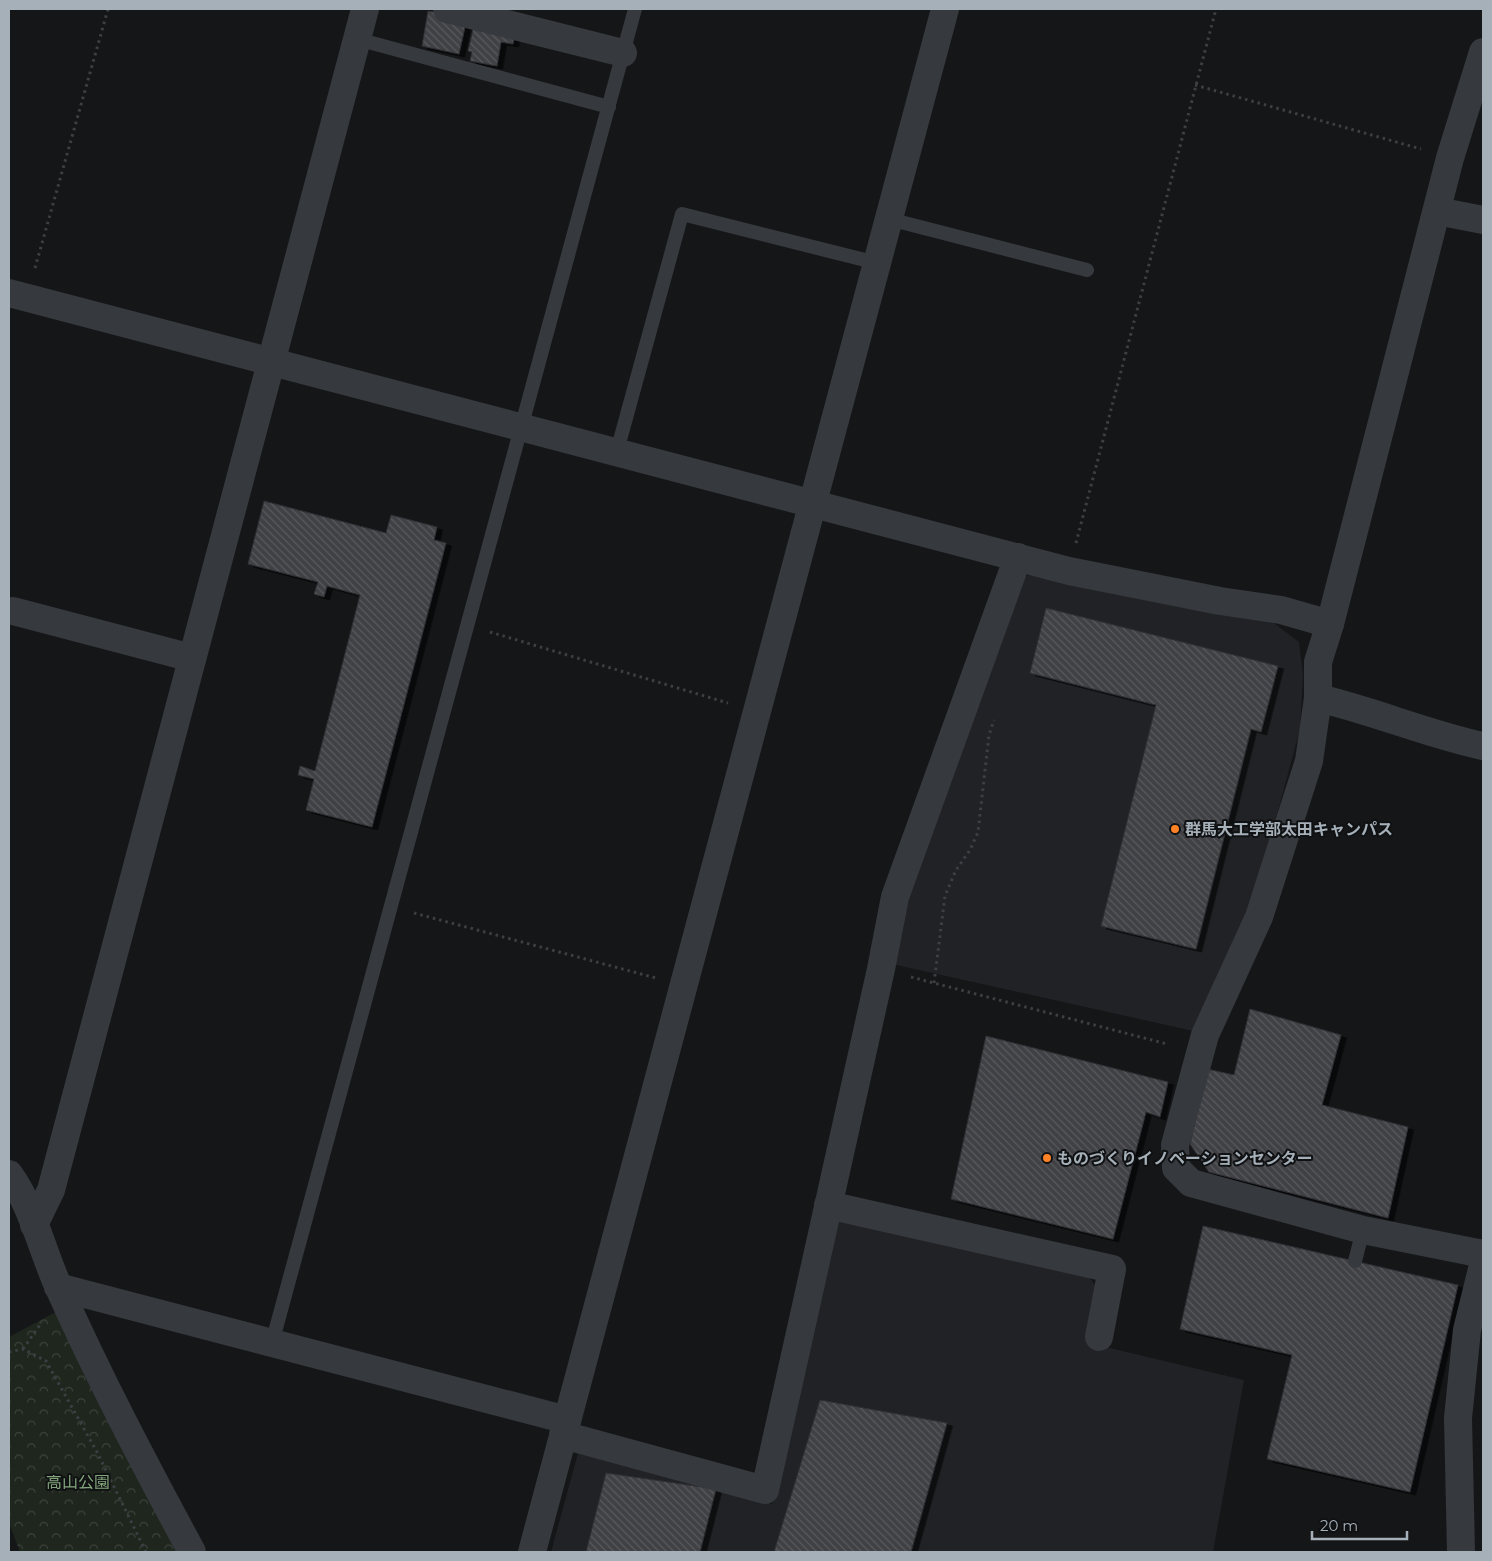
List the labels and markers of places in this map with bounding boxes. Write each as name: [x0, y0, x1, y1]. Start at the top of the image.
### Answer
place label: 群馬大工学部太田キャンパス: [1185, 820, 1393, 839]
marker: 群馬大工学部太田キャンパス: [1169, 823, 1181, 835]
place label: ものづくりイノベーションセンター: [1057, 1149, 1313, 1168]
marker: ものづくりイノベーションセンター: [1041, 1152, 1053, 1164]

